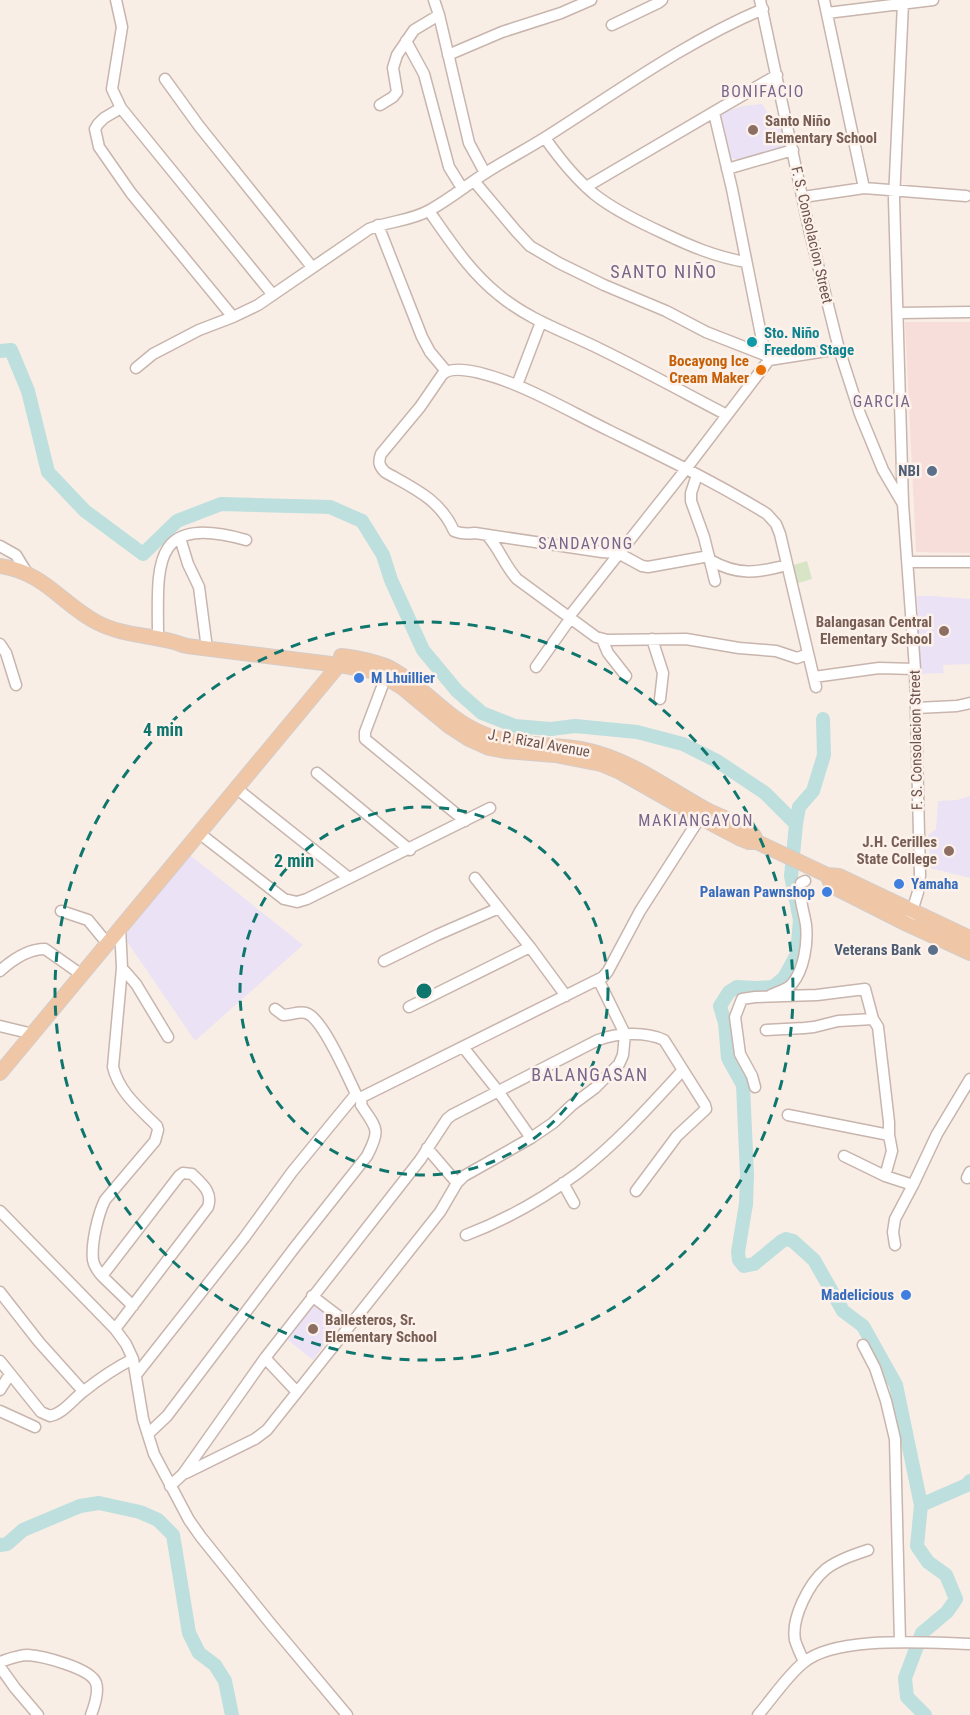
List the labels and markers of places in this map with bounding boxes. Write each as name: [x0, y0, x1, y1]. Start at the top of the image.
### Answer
place label: Santo Niño Elementary School: [765, 112, 877, 147]
marker: Santo Niño Elementary School: [746, 123, 760, 137]
place label: Sto. Niño Freedom Stage: [764, 324, 854, 359]
marker: Sto. Niño Freedom Stage: [745, 335, 759, 349]
place label: Bocayong Ice Cream Maker: [669, 352, 749, 387]
marker: Bocayong Ice Cream Maker: [754, 363, 768, 377]
place label: NBI: [898, 462, 920, 480]
marker: NBI: [925, 464, 939, 478]
place label: Balangasan Central Elementary School: [816, 613, 932, 648]
marker: Balangasan Central Elementary School: [937, 624, 951, 638]
place label: M Lhuillier: [371, 669, 435, 687]
marker: M Lhuillier: [352, 671, 366, 685]
place label: J.H. Cerilles State College: [857, 833, 937, 868]
marker: J.H. Cerilles State College: [942, 844, 956, 858]
place label: Yamaha: [911, 875, 958, 893]
marker: Yamaha: [892, 877, 906, 891]
place label: Palawan Pawnshop: [700, 883, 815, 901]
marker: Palawan Pawnshop: [820, 885, 834, 899]
place label: Veterans Bank: [834, 941, 922, 959]
marker: Veterans Bank: [926, 943, 940, 957]
centre of rings: [414, 981, 434, 1001]
place label: Madelicious: [821, 1286, 894, 1304]
marker: Madelicious: [899, 1288, 913, 1302]
place label: Ballesteros, Sr. Elementary School: [325, 1311, 437, 1346]
marker: Ballesteros, Sr. Elementary School: [306, 1322, 320, 1336]

